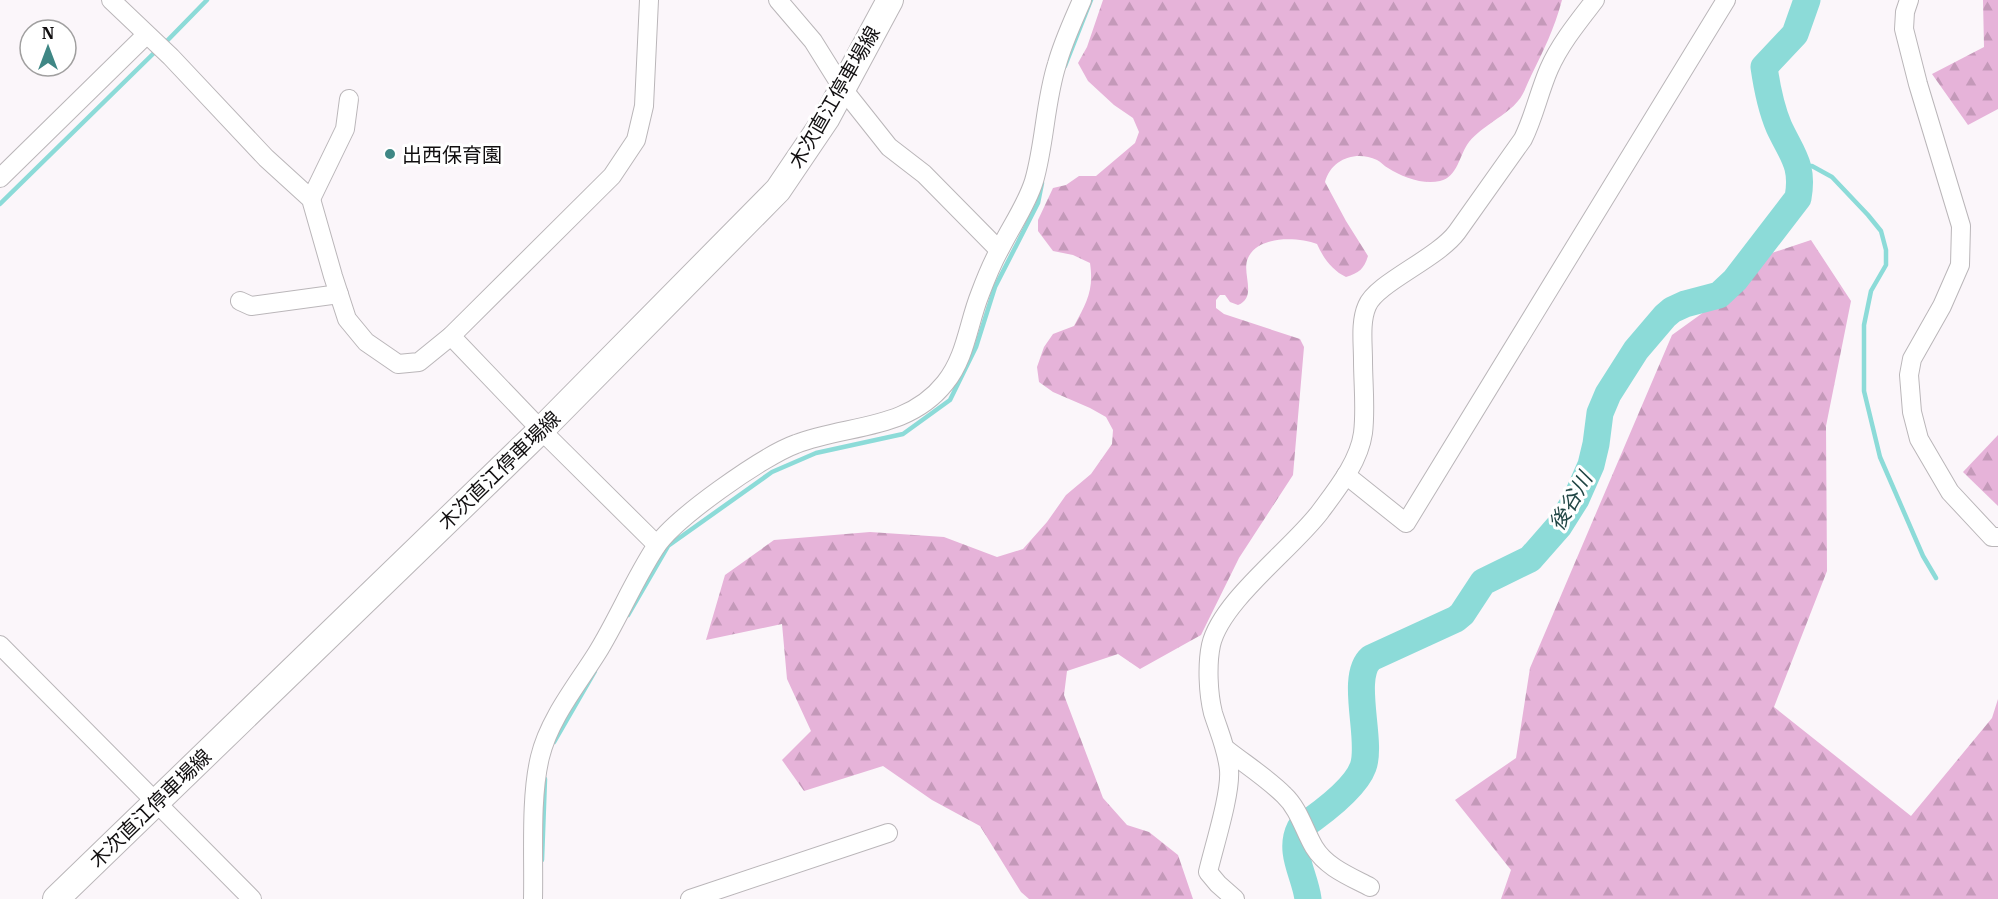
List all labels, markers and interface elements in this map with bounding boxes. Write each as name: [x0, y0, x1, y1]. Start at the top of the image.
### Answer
north arrow: [18, 18, 78, 78]
street label: 木次直江停車場線: [782, 21, 886, 173]
text: N: [42, 23, 54, 43]
place label: 出西保育園: [402, 141, 502, 168]
marker: 出西保育園: [383, 147, 397, 161]
street label: 木次直江停車場線: [432, 405, 566, 535]
water label: 後谷川: [1542, 465, 1599, 535]
street label: 木次直江停車場線: [83, 743, 217, 873]

